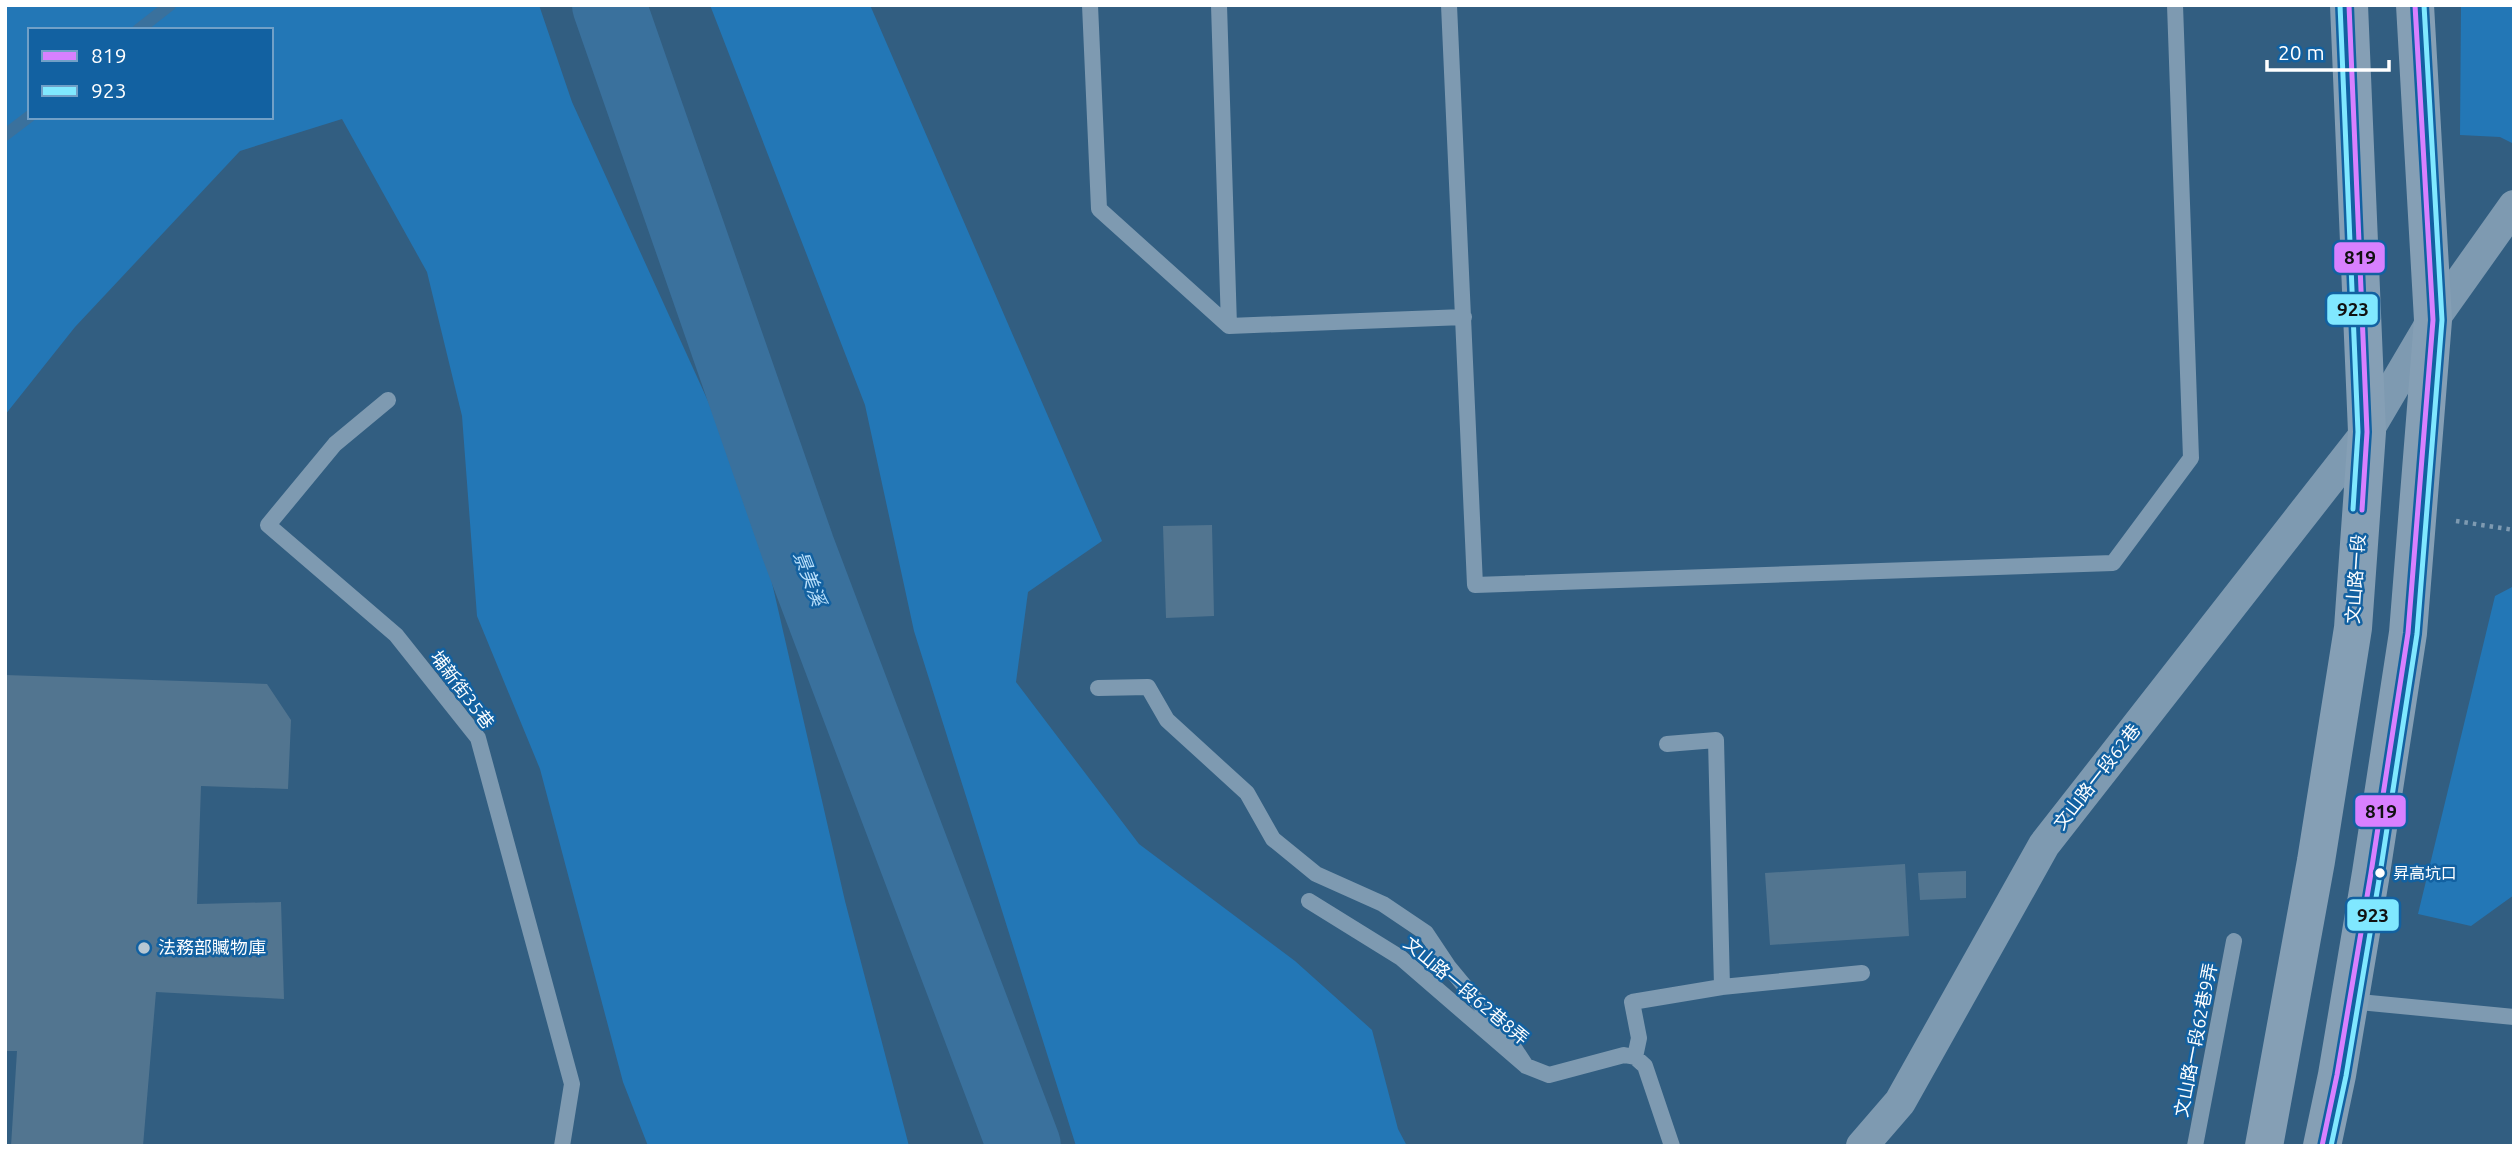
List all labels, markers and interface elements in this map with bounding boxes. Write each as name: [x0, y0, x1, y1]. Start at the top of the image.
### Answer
legend: [28, 28, 273, 119]
scale bar: [2267, 28, 2390, 72]
text: 20 m: [2278, 40, 2325, 64]
text: 819: [91, 43, 127, 67]
text: 923: [91, 78, 127, 102]
line badge: 819: [2333, 241, 2386, 274]
text: 819: [2344, 246, 2376, 268]
line badge: 923: [2326, 293, 2379, 326]
text: 923: [2337, 298, 2369, 320]
street label: 文山路一段: [2342, 533, 2368, 625]
water label: 景美溪: [790, 547, 832, 611]
street label: 埔新街35巷: [427, 647, 499, 732]
street label: 文山路一段62巷: [2049, 720, 2144, 833]
line badge: 819: [2354, 794, 2407, 828]
text: 819: [2365, 800, 2397, 822]
place label: 昇高坑口: [2393, 864, 2457, 882]
marker: 昇高坑口: [2373, 866, 2387, 880]
line badge: 923: [2346, 898, 2400, 932]
text: 923: [2357, 904, 2389, 926]
street label: 文山路一段62巷8弄: [1400, 932, 1533, 1048]
place label: 法務部贓物庫: [158, 937, 266, 957]
marker: 法務部贓物庫: [136, 940, 152, 956]
street label: 文山路一段62巷9弄: [2170, 961, 2220, 1119]

